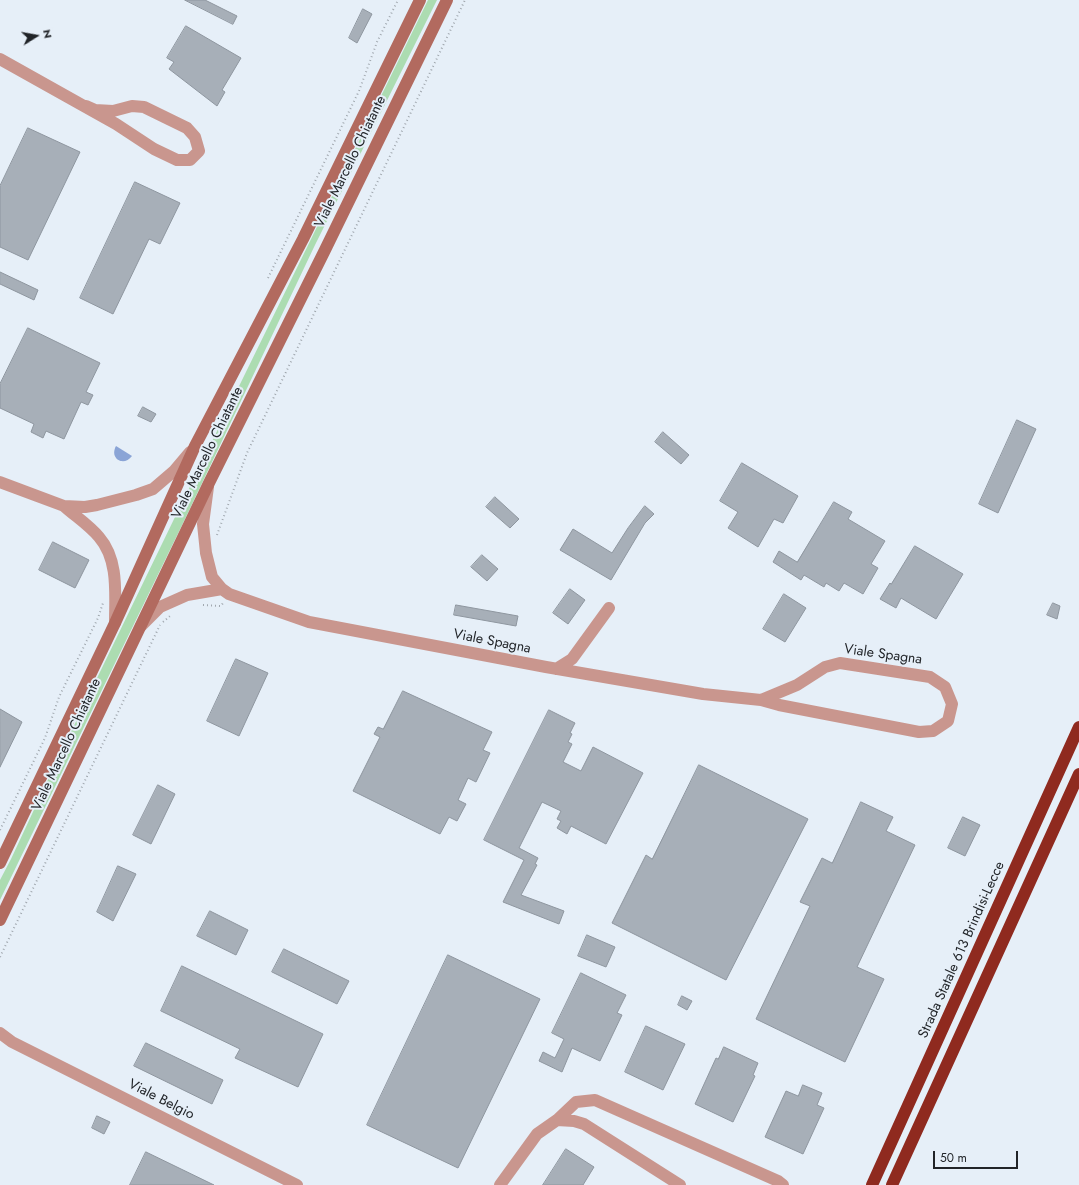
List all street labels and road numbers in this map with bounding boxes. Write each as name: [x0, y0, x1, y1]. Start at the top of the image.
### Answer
street label: Viale Marcello Chiatante: [312, 93, 390, 231]
street label: Viale Marcello Chiatante: [169, 384, 247, 522]
street label: Viale Spagna: [452, 626, 532, 658]
street label: Viale Spagna: [843, 641, 923, 669]
street label: Viale Marcello Chiatante: [29, 676, 105, 814]
street label: Strada Statale 613 Brindisi-Lecce: [915, 859, 1009, 1041]
street label: Viale Belgio: [125, 1076, 197, 1124]

